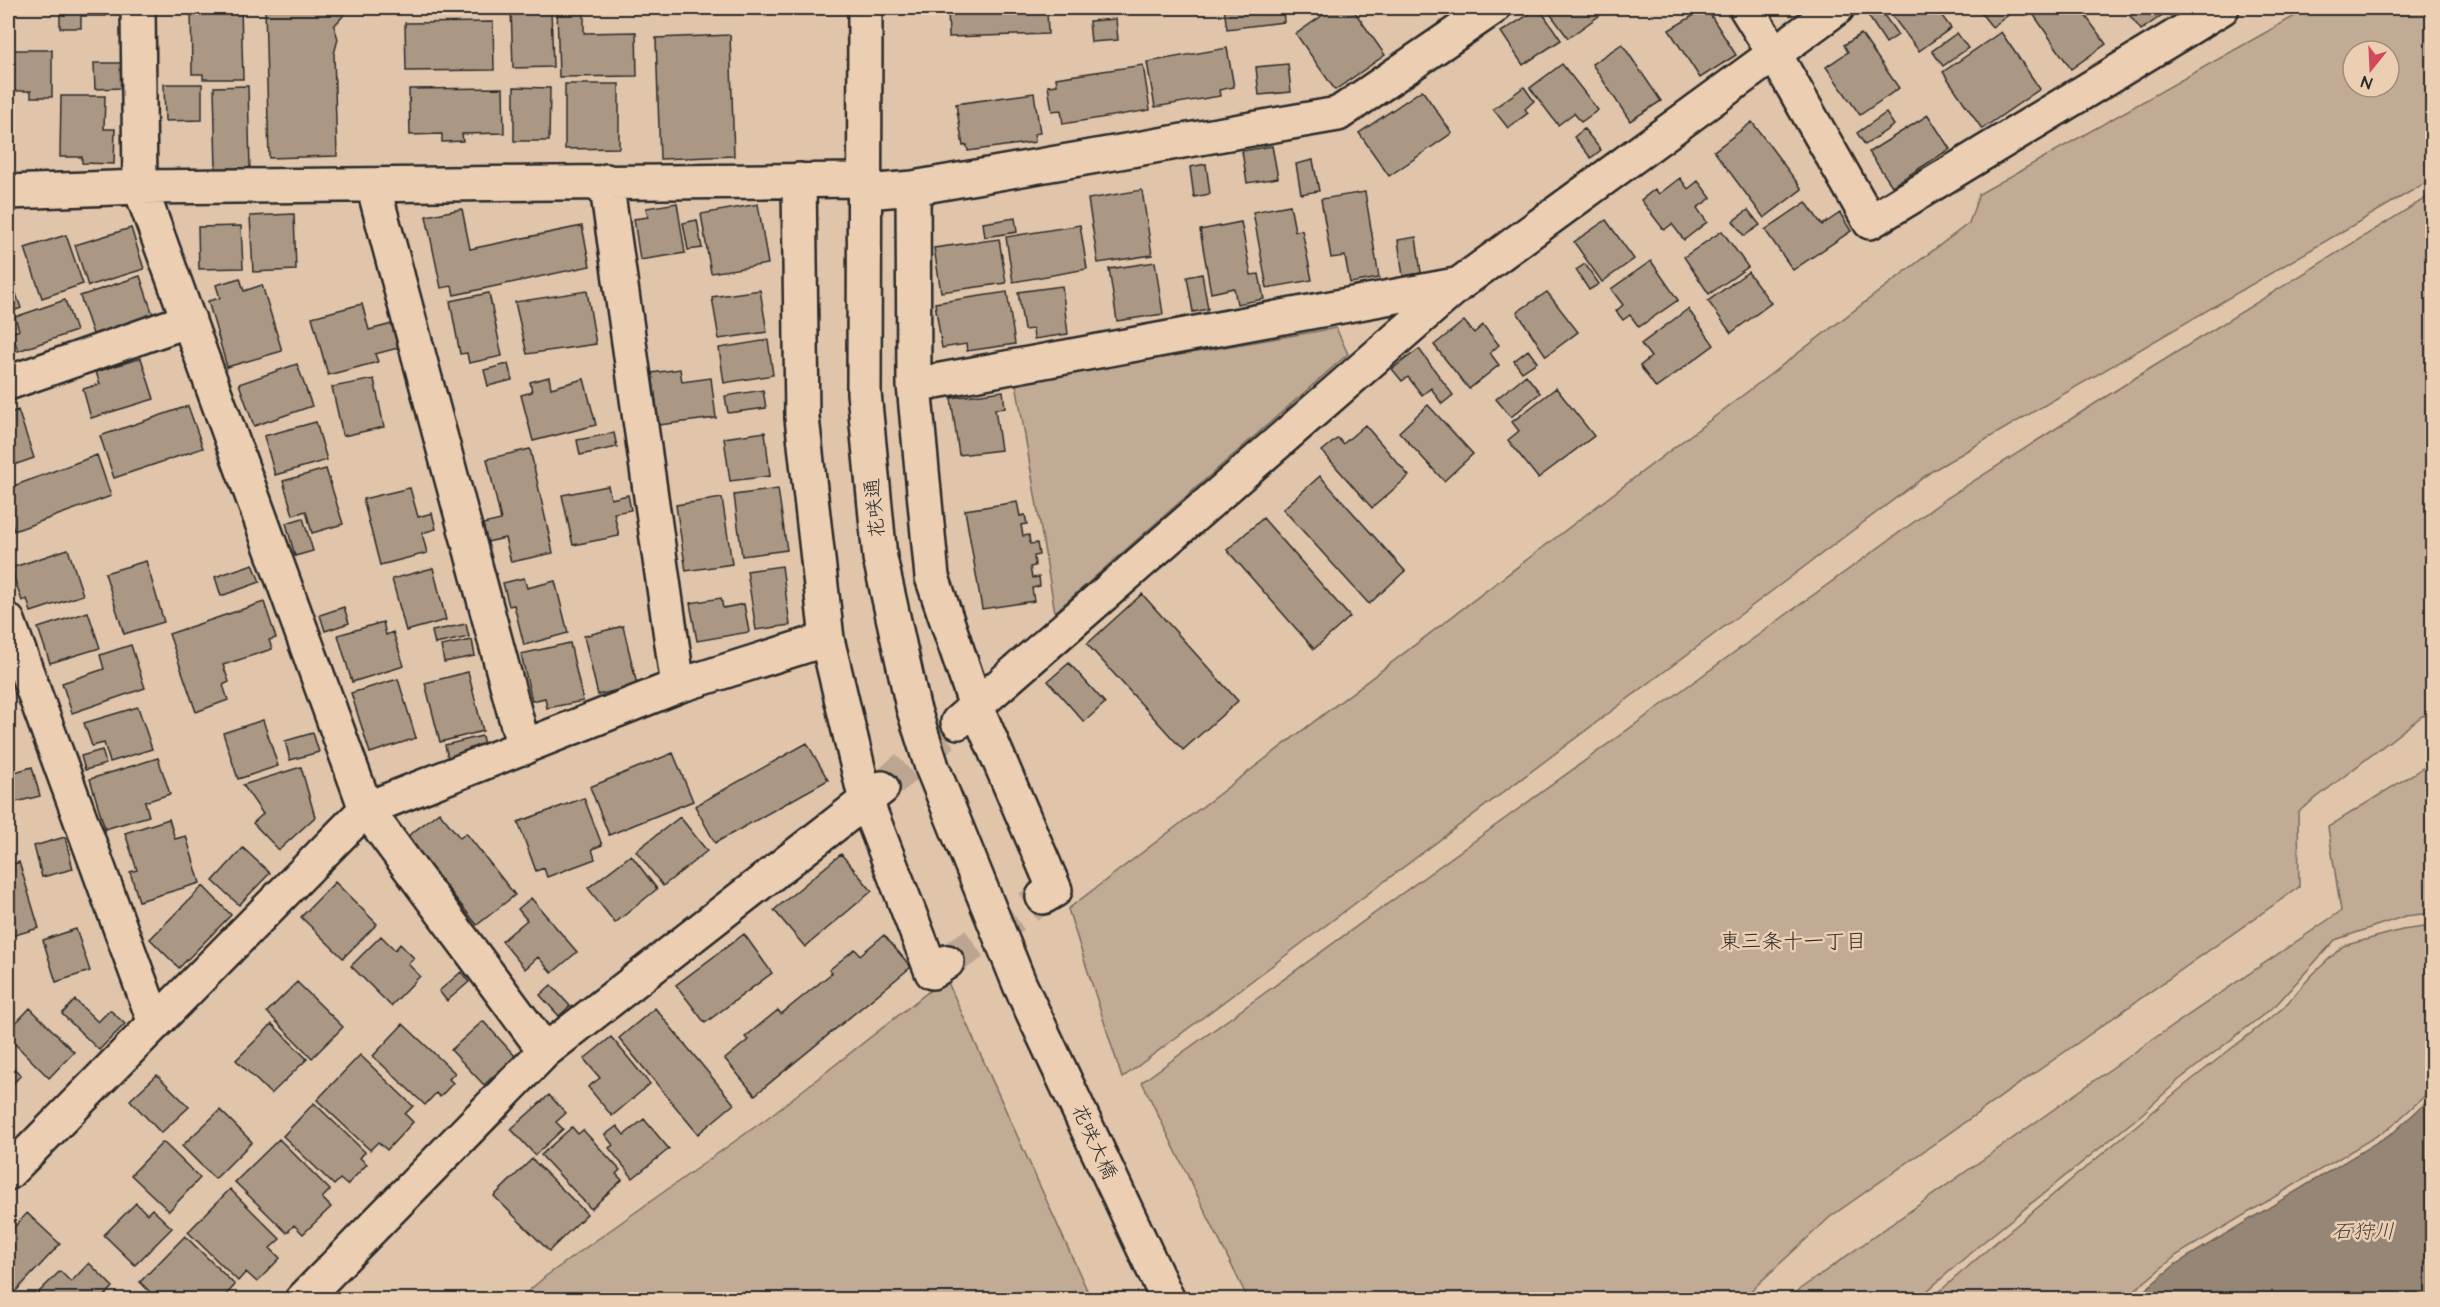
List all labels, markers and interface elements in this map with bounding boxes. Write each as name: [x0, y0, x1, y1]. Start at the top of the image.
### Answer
north arrow: [2341, 39, 2401, 99]
text: N: [2359, 70, 2375, 94]
street label: 花咲通: [858, 477, 892, 539]
district label: 東三条十一丁目: [1720, 927, 1867, 956]
street label: 花咲大橋: [1064, 1100, 1124, 1184]
water label: 石狩川: [2332, 1217, 2395, 1246]

